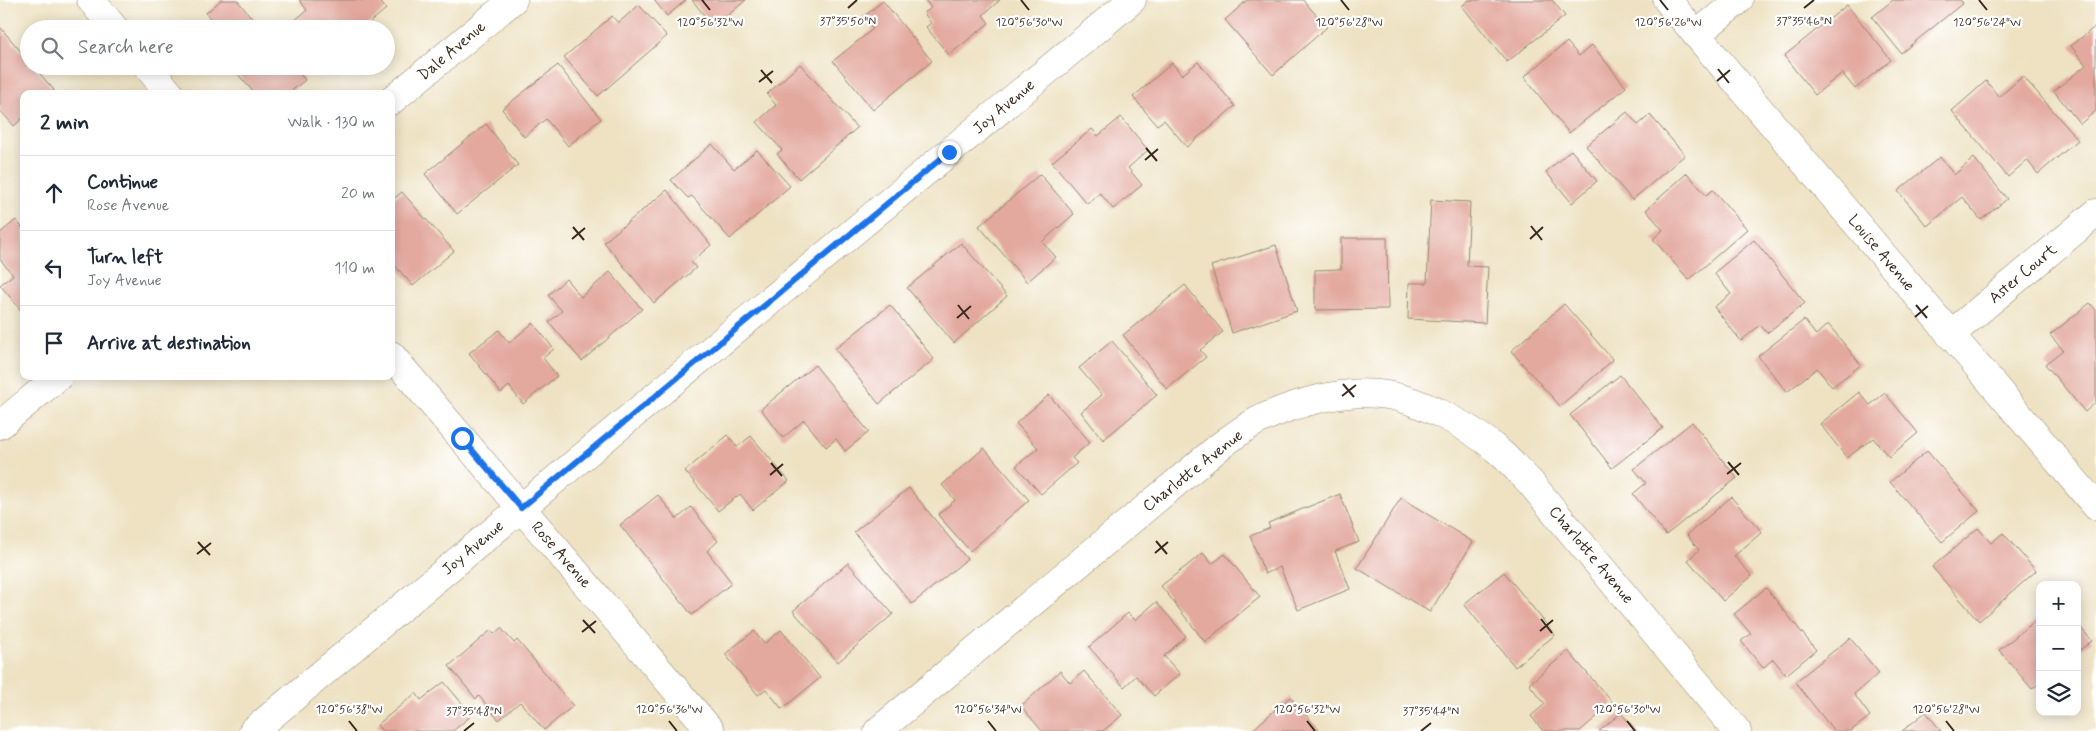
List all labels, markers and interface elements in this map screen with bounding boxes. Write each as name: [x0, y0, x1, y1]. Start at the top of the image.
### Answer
text: 37°35'50"N: [820, 14, 876, 30]
text: 37°35'46"N: [1776, 14, 1832, 30]
text: 120°56'32"W: [677, 15, 743, 31]
text: 120°56'30"W: [996, 15, 1063, 31]
text: 120°56'28"W: [1315, 15, 1383, 31]
text: 120°56'26"W: [1634, 15, 1702, 31]
text: 120°56'24"W: [1953, 15, 2021, 31]
street label: Dale Avenue: [414, 16, 491, 86]
search box: [20, 20, 395, 75]
icon: search: [38, 34, 66, 62]
text: Search here: [78, 35, 174, 60]
street label: Joy Avenue: [969, 75, 1039, 139]
text: 2 min: [40, 109, 89, 137]
text: Walk · 130 m: [288, 112, 375, 133]
route end: [938, 141, 961, 164]
text: Continue: [87, 170, 158, 195]
icon: ahead: [40, 179, 68, 207]
text: 20 m: [341, 183, 375, 204]
text: Rose Avenue: [87, 195, 169, 216]
street label: Louise Avenue: [1843, 210, 1919, 296]
street label: Aster Court: [1985, 239, 2062, 309]
text: Turn left: [87, 245, 163, 270]
icon: left: [40, 254, 68, 282]
text: 110 m: [334, 258, 375, 279]
text: Joy Avenue: [87, 270, 162, 291]
icon: arrive: [40, 329, 68, 357]
text: Arrive at destination: [87, 331, 251, 356]
street label: Charlotte Avenue: [1139, 425, 1247, 517]
route start: [451, 427, 474, 450]
street label: Charlotte Avenue: [1544, 502, 1638, 608]
street label: Joy Avenue: [438, 516, 508, 580]
street label: Rose Avenue: [526, 517, 596, 593]
map controls: [2036, 581, 2081, 716]
button: +: [2036, 581, 2081, 626]
button: −: [2036, 626, 2081, 671]
button: layers: [2036, 671, 2081, 716]
text: 120°56'38"W: [316, 702, 382, 718]
text: 120°56'36"W: [636, 702, 702, 718]
text: 120°56'34"W: [954, 702, 1022, 718]
text: 120°56'32"W: [1274, 702, 1340, 718]
text: 120°56'30"W: [1594, 702, 1661, 718]
text: 120°56'28"W: [1912, 702, 1980, 718]
text: 37°35'48"N: [446, 704, 502, 720]
text: 37°35'44"N: [1403, 704, 1459, 720]

